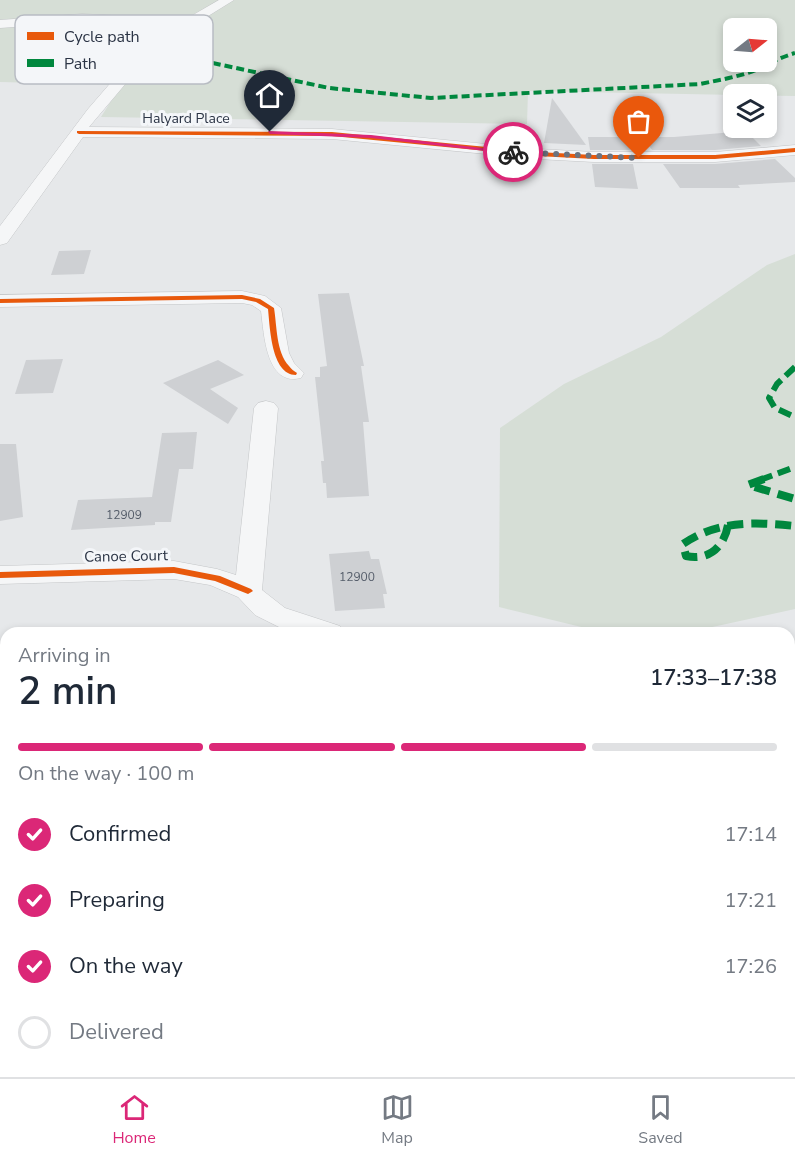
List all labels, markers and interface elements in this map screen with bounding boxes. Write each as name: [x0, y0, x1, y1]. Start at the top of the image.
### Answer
legend: [15, 15, 213, 84]
north arrow: [723, 18, 777, 72]
map controls: [723, 18, 777, 138]
text: Cycle path: [64, 26, 140, 48]
text: Path: [64, 53, 97, 75]
pin: [244, 70, 295, 132]
icon: home: [253, 79, 286, 112]
button: layers: [723, 84, 777, 138]
pin: [613, 96, 664, 158]
icon: bag: [622, 105, 655, 138]
street label: Halyard Place: [142, 109, 230, 128]
courier: [483, 122, 543, 182]
icon: bike: [497, 136, 530, 169]
house number: 12909: [106, 507, 142, 523]
street label: Canoe Court: [84, 545, 169, 567]
house number: 12900: [339, 569, 375, 585]
text: Arriving in: [18, 642, 111, 669]
text: 17:33–17:38: [650, 663, 777, 693]
text: 2 min: [18, 665, 117, 718]
text: On the way · 100 m: [18, 760, 194, 787]
icon: check: [18, 818, 51, 851]
text: Confirmed: [69, 819, 171, 849]
text: 17:14: [724, 821, 777, 848]
icon: check: [18, 884, 51, 917]
text: Preparing: [69, 885, 165, 915]
text: 17:21: [724, 887, 777, 914]
icon: check: [18, 950, 51, 983]
text: On the way: [69, 951, 183, 981]
text: 17:26: [724, 953, 777, 980]
text: Delivered: [69, 1017, 164, 1047]
tab: Home: [112, 1091, 156, 1149]
tab: Map: [381, 1091, 414, 1149]
tab: Saved: [638, 1091, 683, 1149]

